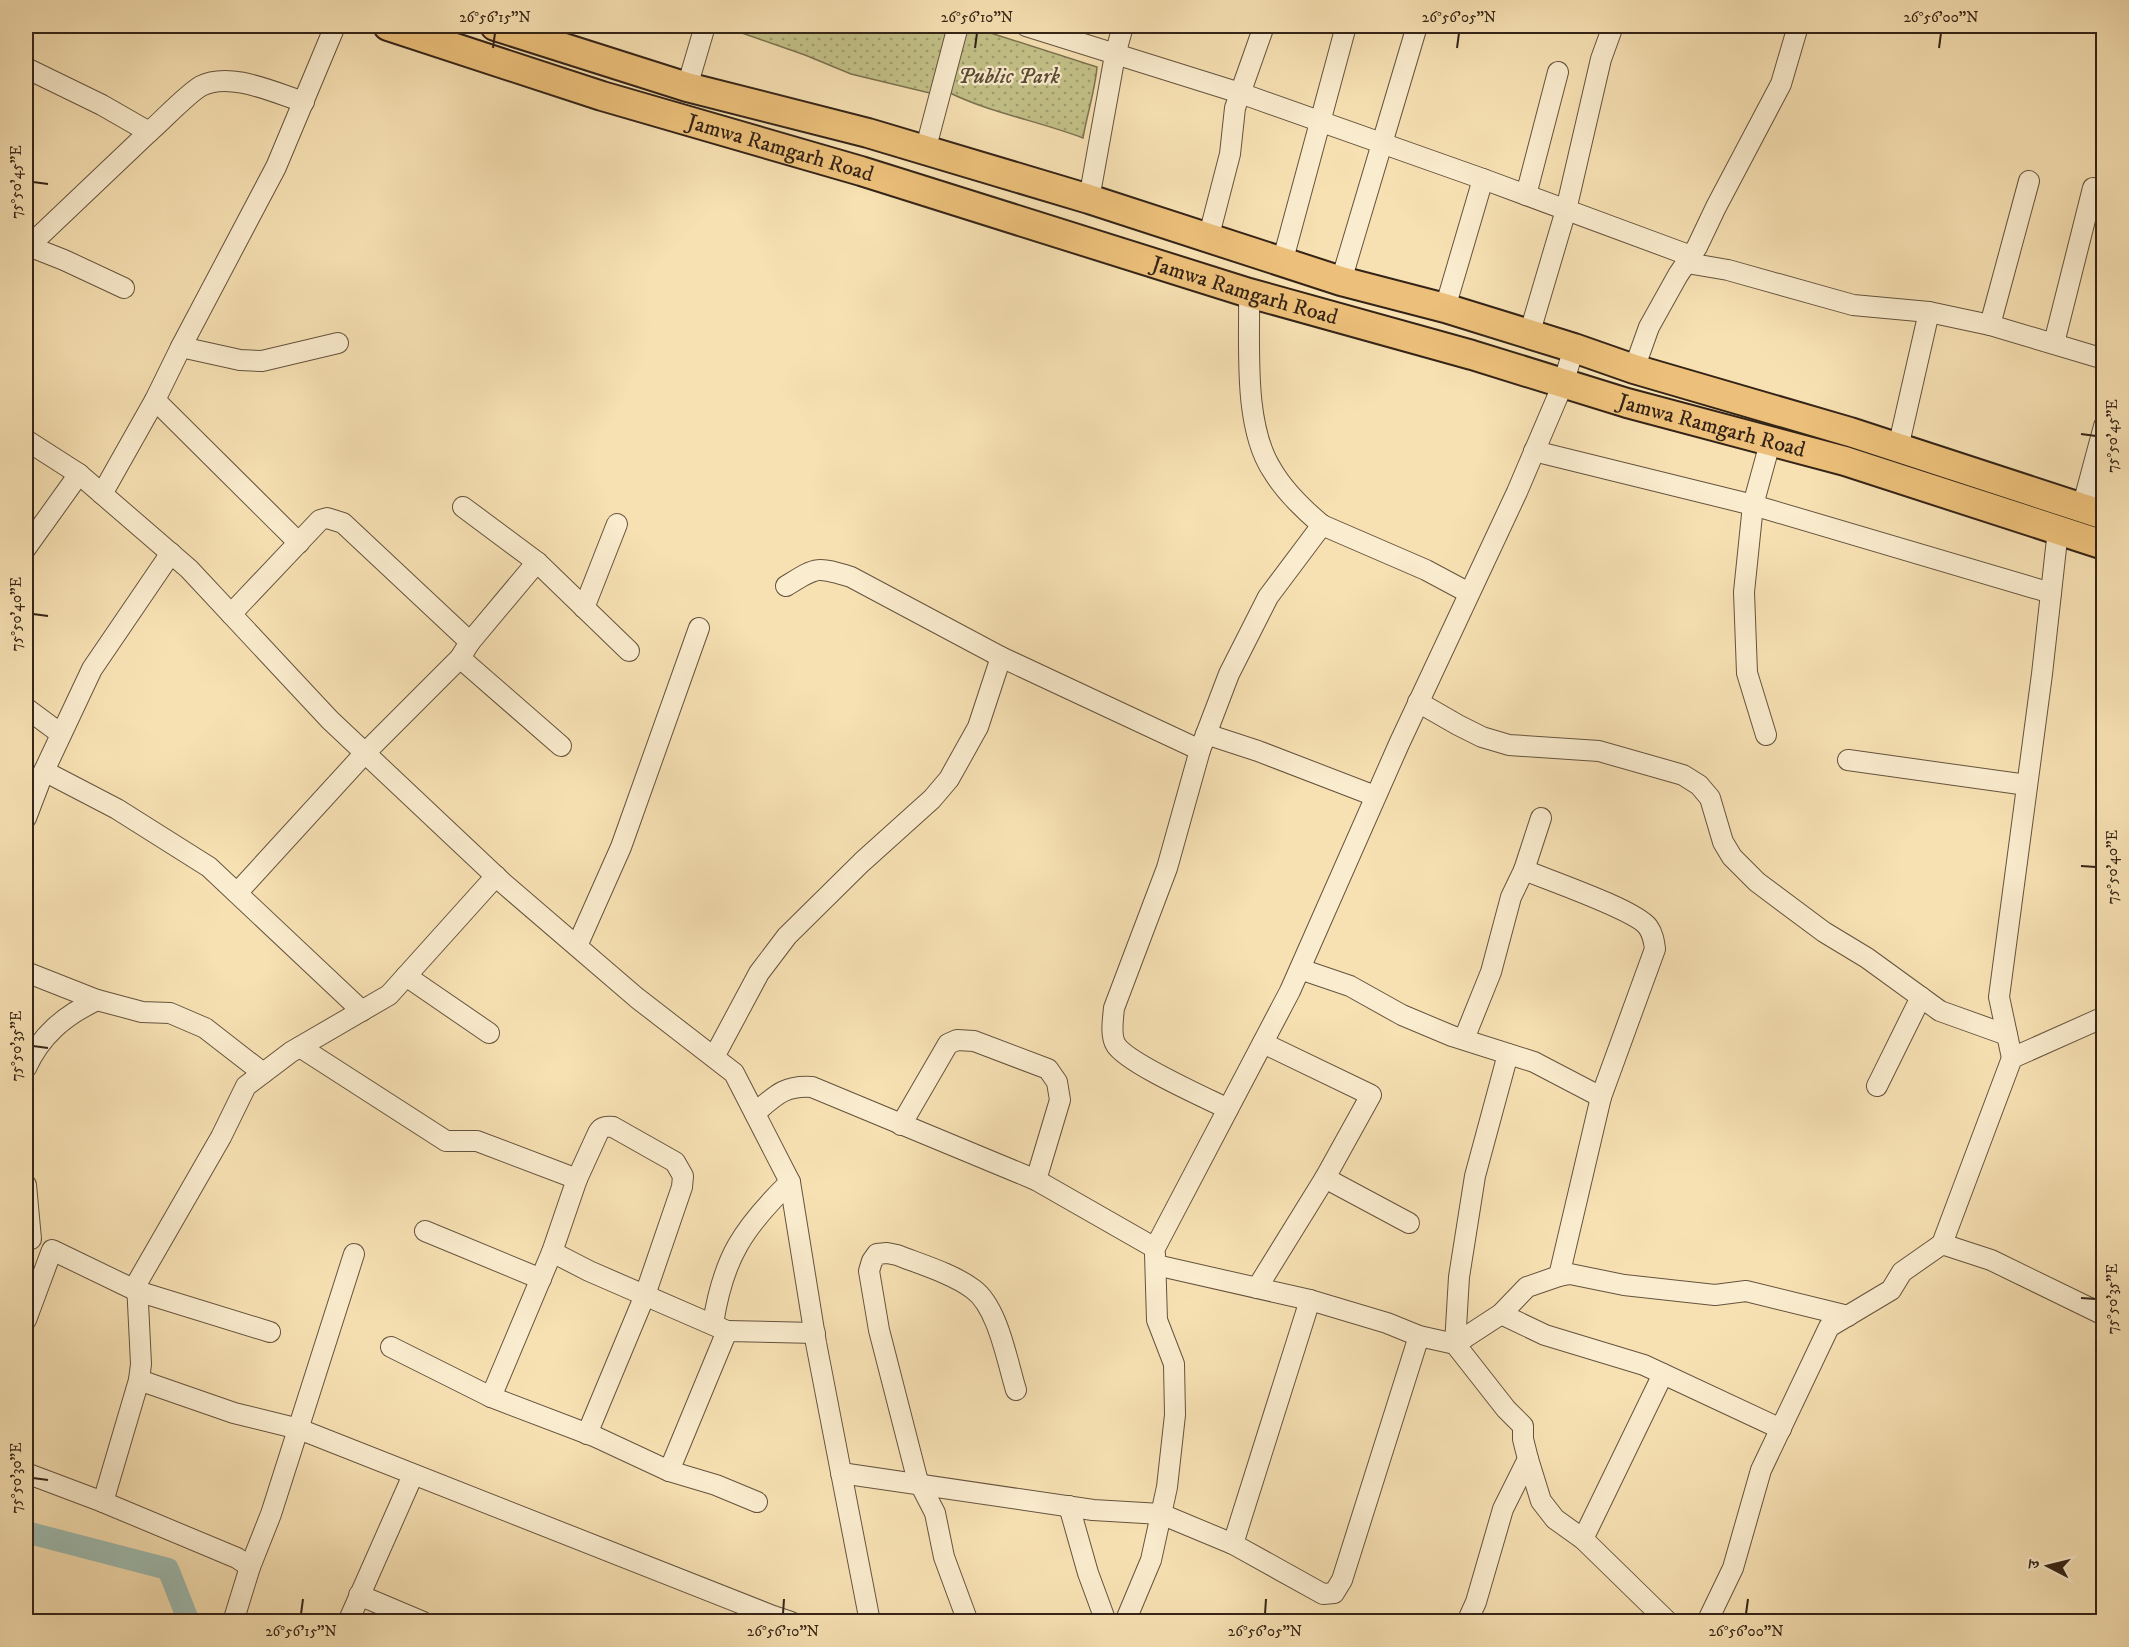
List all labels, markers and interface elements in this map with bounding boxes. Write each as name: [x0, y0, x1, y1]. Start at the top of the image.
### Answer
text: 26°56'15"N: [459, 8, 531, 27]
text: 26°56'10"N: [941, 8, 1013, 27]
text: 26°56'05"N: [1422, 8, 1496, 27]
text: 26°56'00"N: [1904, 8, 1978, 27]
park label: Public Park: [958, 63, 1061, 90]
street label: Jamwa Ramgarh Road: [682, 107, 877, 188]
text: 75°50'45"E: [7, 145, 26, 219]
street label: Jamwa Ramgarh Road: [1147, 249, 1341, 331]
street label: Jamwa Ramgarh Road: [1613, 387, 1808, 463]
text: 75°50'45"E: [2103, 399, 2122, 473]
text: 75°50'40"E: [7, 577, 26, 651]
text: 75°50'40"E: [2103, 830, 2122, 904]
text: 75°50'35"E: [7, 1010, 26, 1081]
text: 75°50'35"E: [2103, 1263, 2122, 1334]
text: 75°50'30"E: [7, 1442, 26, 1514]
north arrow: [2018, 1536, 2078, 1596]
text: उ: [2024, 1557, 2045, 1571]
text: 26°56'15"N: [265, 1622, 337, 1641]
text: 26°56'10"N: [747, 1622, 819, 1641]
text: 26°56'05"N: [1228, 1622, 1302, 1641]
text: 26°56'00"N: [1709, 1622, 1783, 1641]

